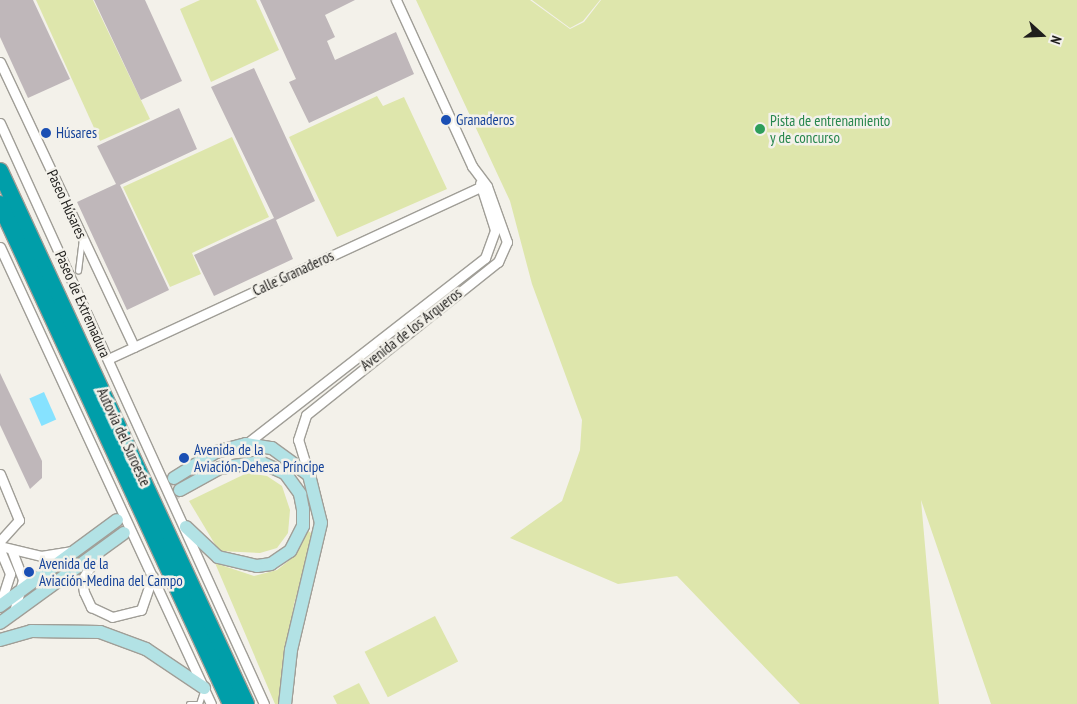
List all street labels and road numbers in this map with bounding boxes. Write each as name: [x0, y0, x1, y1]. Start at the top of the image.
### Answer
street label: Paseo Húsares: [43, 167, 91, 241]
street label: Calle Granaderos: [250, 246, 336, 300]
street label: Paseo de Extremadura: [51, 248, 115, 360]
street label: Avenida de los Arqueros: [356, 284, 466, 374]
street label: Autovía del Suroeste: [93, 385, 155, 489]

